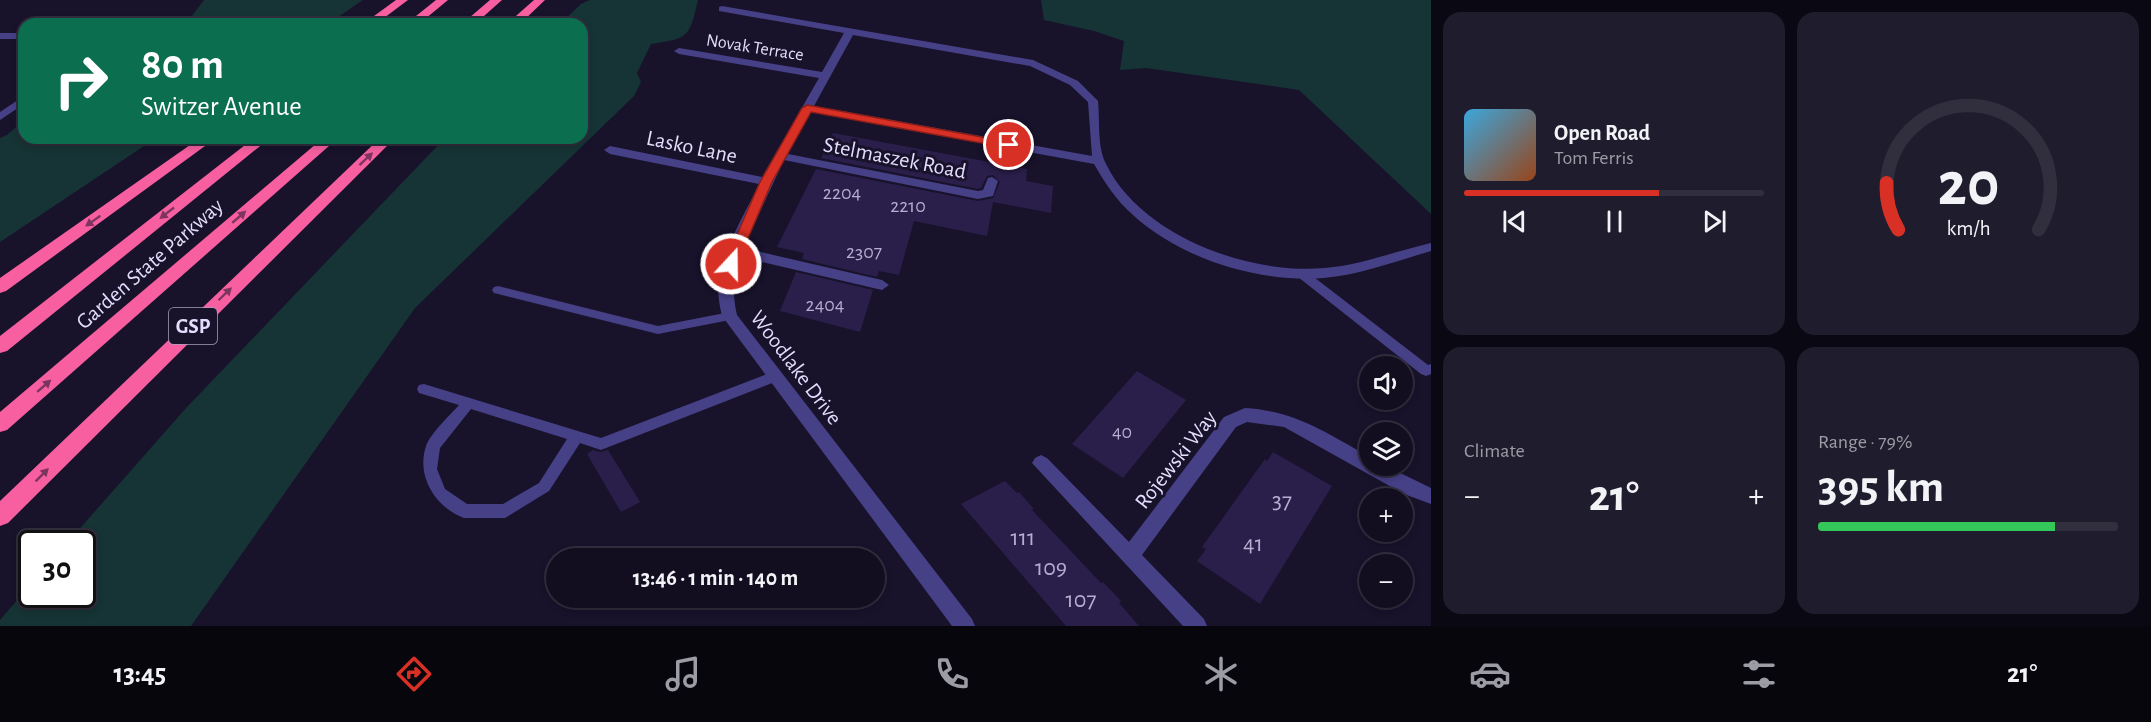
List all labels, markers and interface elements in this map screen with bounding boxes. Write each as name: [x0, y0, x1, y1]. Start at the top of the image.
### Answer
street label: Novak Terrace: [705, 31, 805, 65]
icon: right: [42, 42, 120, 120]
text: 80 m: [141, 44, 224, 86]
text: Switzer Avenue: [141, 93, 302, 120]
pin: [983, 119, 1034, 170]
text: Open Road: [1554, 122, 1650, 144]
street label: Lasko Lane: [644, 127, 739, 167]
icon: arrive: [992, 128, 1025, 161]
street label: Stelmaszek Road: [822, 133, 968, 183]
text: Tom Ferris: [1554, 148, 1634, 168]
one-way arrow: [358, 153, 373, 166]
text: 20: [1937, 155, 1999, 217]
house number: 2204: [823, 183, 861, 203]
street label: Garden State Parkway: [72, 194, 228, 333]
house number: 2210: [890, 196, 926, 216]
icon: previous: [1498, 205, 1531, 238]
icon: pause: [1598, 205, 1631, 238]
icon: next: [1698, 205, 1731, 238]
one-way arrow: [159, 206, 175, 219]
one-way arrow: [231, 210, 247, 223]
one-way arrow: [85, 215, 101, 227]
text: km/h: [1946, 219, 1990, 240]
position arrow: [699, 232, 763, 296]
house number: 2307: [846, 242, 882, 262]
one-way arrow: [218, 287, 233, 301]
house number: 2404: [806, 295, 844, 315]
street label: Woodlake Drive: [746, 306, 846, 429]
road number: GSP: [169, 308, 217, 344]
map controls: [1359, 356, 1413, 608]
button: sound: [1359, 356, 1413, 410]
one-way arrow: [36, 380, 51, 393]
street label: Rojewski Way: [1131, 406, 1221, 513]
house number: 40: [1112, 422, 1132, 442]
button: layers: [1359, 422, 1413, 476]
text: Range · 79%: [1818, 432, 1912, 452]
text: Climate: [1464, 441, 1525, 461]
text: 395 km: [1818, 465, 1944, 510]
one-way arrow: [34, 469, 48, 483]
text: 21°: [1589, 474, 1639, 519]
text: −: [1464, 480, 1480, 513]
text: +: [1748, 480, 1764, 513]
button: +: [1359, 488, 1413, 542]
house number: 37: [1272, 489, 1292, 513]
house number: 111: [1011, 526, 1035, 550]
speed limit sign: 30: [18, 530, 96, 608]
house number: 41: [1243, 532, 1263, 556]
button: −: [1359, 554, 1413, 608]
house number: 109: [1035, 556, 1067, 580]
text: 13:46 · 1 min · 140 m: [633, 567, 798, 589]
house number: 107: [1066, 588, 1096, 612]
icon: directions: [393, 653, 435, 695]
icon: music: [662, 653, 704, 695]
icon: phone: [931, 653, 973, 695]
icon: climate: [1200, 653, 1242, 695]
icon: car: [1469, 653, 1511, 695]
icon: filters: [1738, 653, 1780, 695]
text: 13:45: [113, 660, 166, 687]
text: 21°: [2007, 660, 2037, 687]

